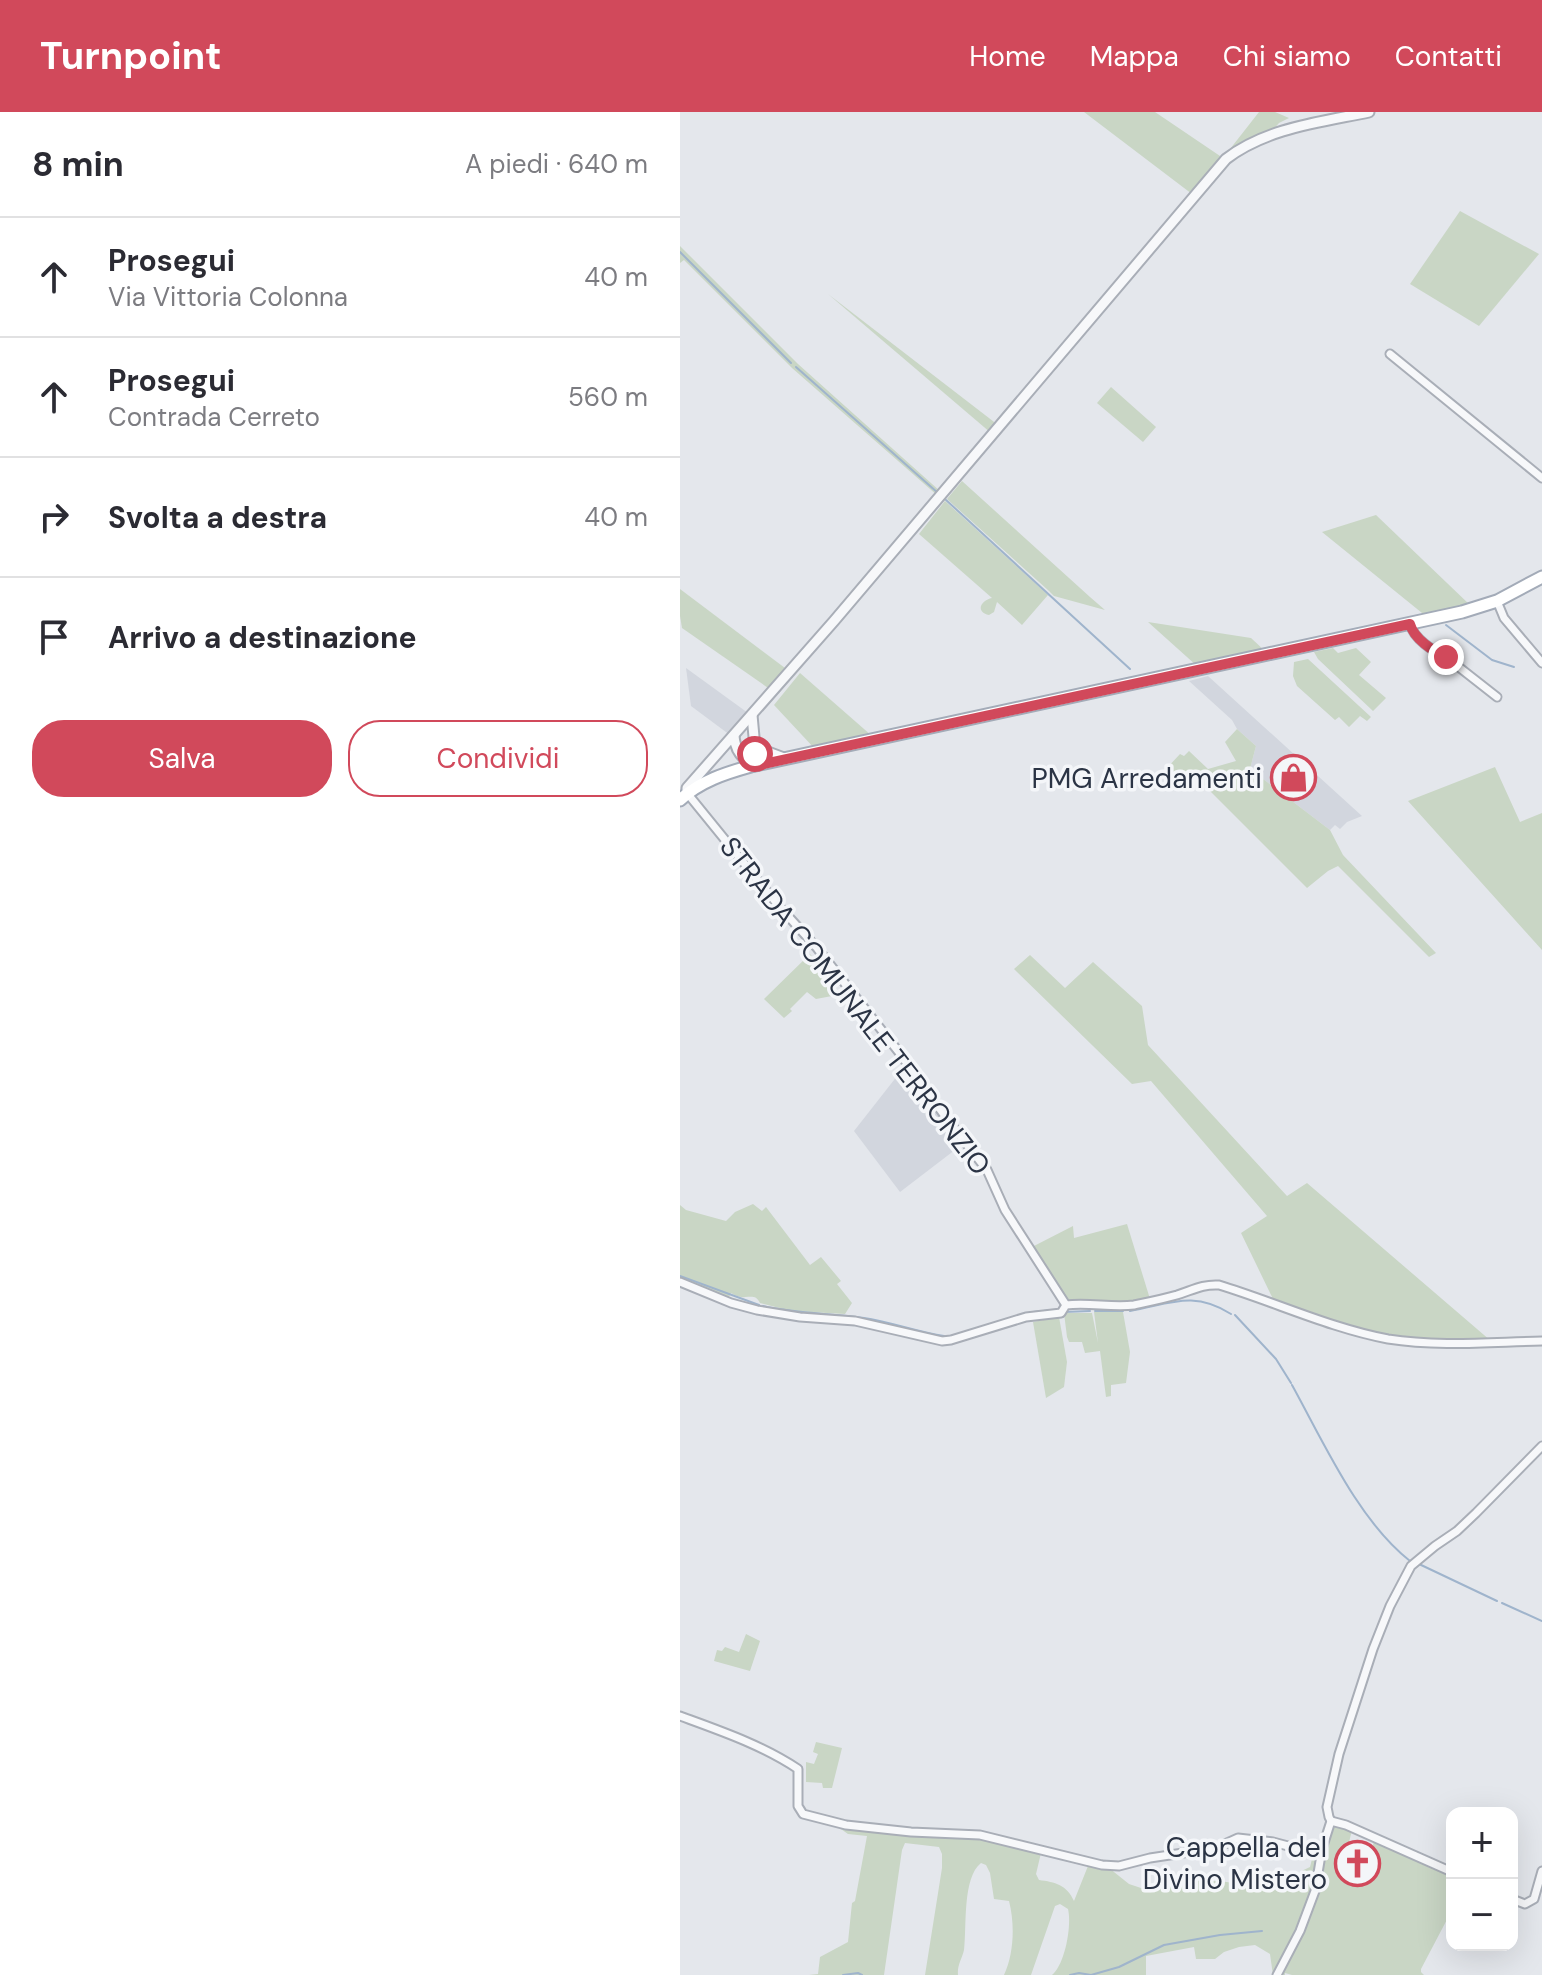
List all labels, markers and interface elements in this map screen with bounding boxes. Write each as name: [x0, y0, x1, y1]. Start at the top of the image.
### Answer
text: Turnpoint: [40, 31, 222, 81]
text: Home: [969, 38, 1046, 75]
text: Mappa: [1090, 38, 1179, 75]
text: Chi siamo: [1223, 38, 1351, 75]
text: Contatti: [1395, 38, 1502, 75]
text: 8 min: [32, 142, 124, 187]
text: A piedi · 640 m: [465, 147, 648, 181]
text: Prosegui: [108, 241, 235, 280]
icon: ahead: [32, 255, 76, 299]
text: 40 m: [584, 260, 648, 294]
text: Via Vittoria Colonna: [108, 280, 348, 314]
text: Prosegui: [108, 361, 235, 400]
icon: ahead: [32, 375, 76, 419]
text: 560 m: [568, 380, 648, 414]
text: Contrada Cerreto: [108, 400, 320, 434]
icon: right: [32, 495, 76, 539]
text: Svolta a destra: [108, 498, 327, 537]
text: 40 m: [584, 500, 648, 534]
icon: arrive: [32, 615, 76, 659]
text: Arrivo a destinazione: [108, 618, 417, 657]
route end: [1428, 639, 1464, 675]
button: Salva: [32, 720, 332, 797]
button: Condividi: [348, 720, 648, 797]
route start: [737, 736, 773, 772]
shop icon: PMG Arredamenti: [1269, 754, 1317, 802]
place label: PMG Arredamenti: [1031, 760, 1262, 797]
street label: STRADA COMUNALE TERRONZIO: [711, 829, 999, 1183]
map controls: [1446, 1807, 1518, 1951]
button: +: [1446, 1807, 1518, 1879]
place label: Cappella del Divino Mistero: [1143, 1829, 1327, 1898]
church icon: Cappella del Divino Mistero: [1334, 1839, 1382, 1887]
button: −: [1446, 1879, 1518, 1951]

